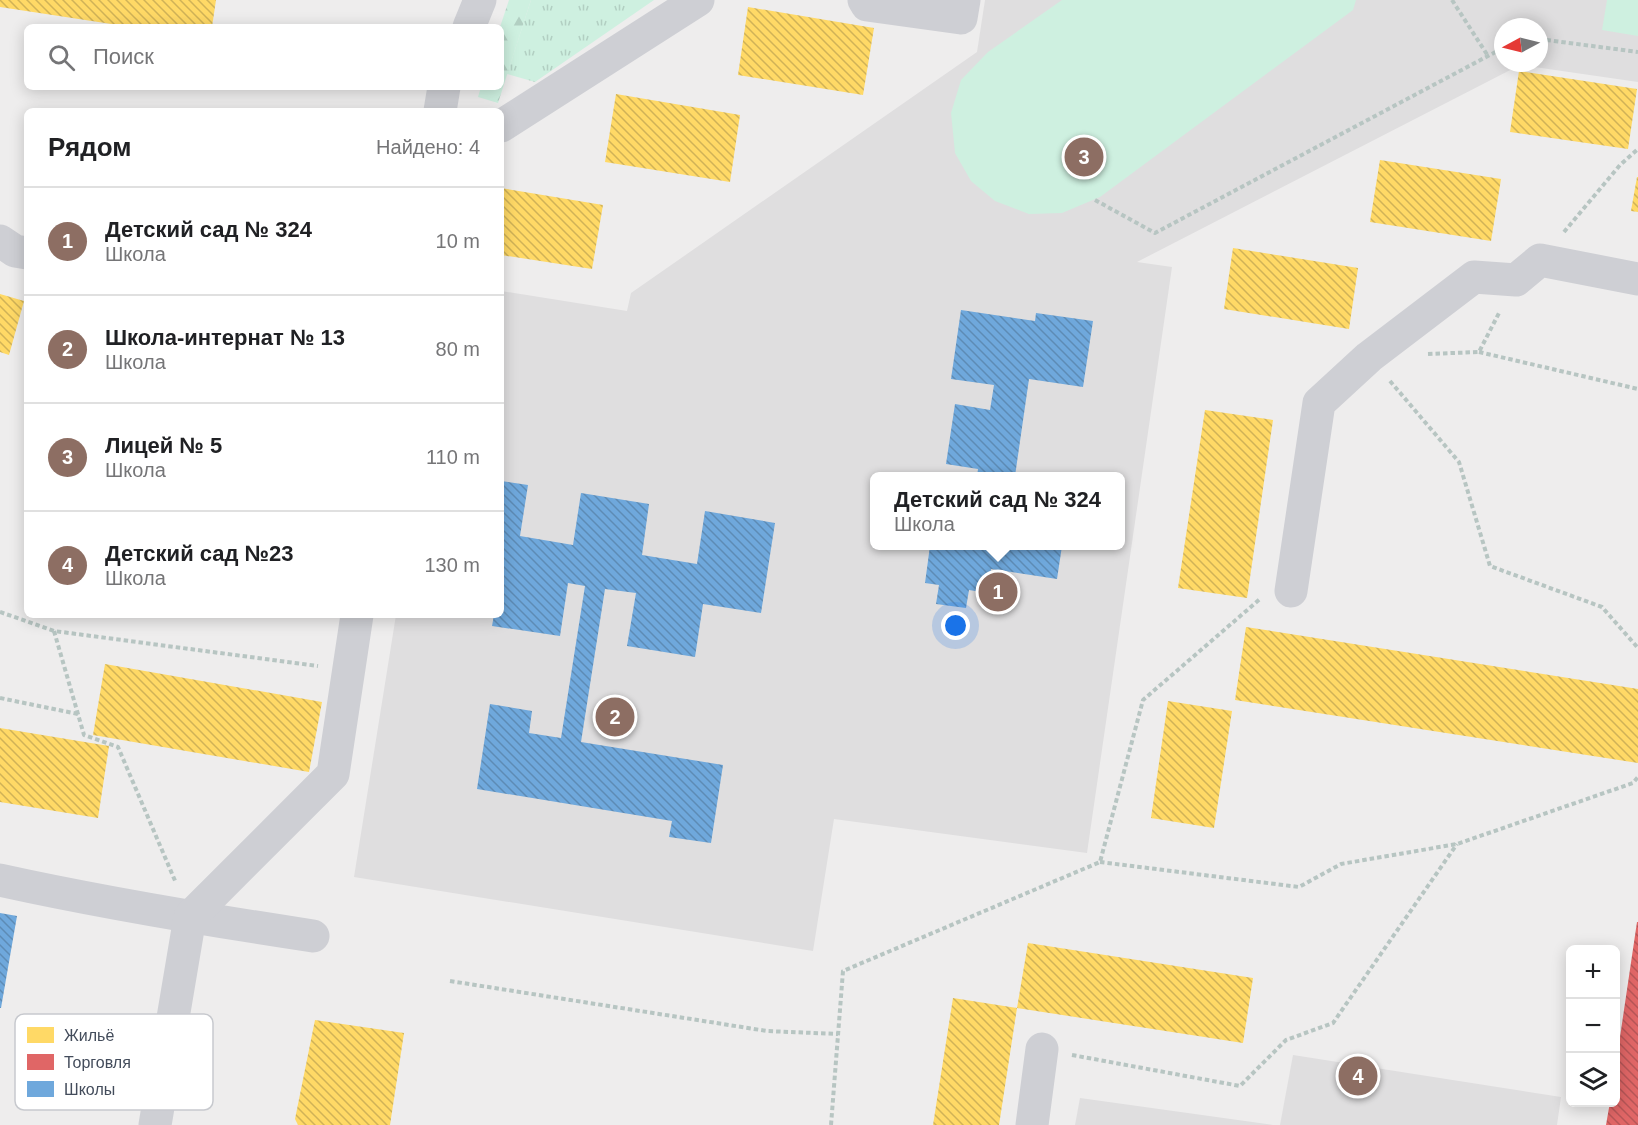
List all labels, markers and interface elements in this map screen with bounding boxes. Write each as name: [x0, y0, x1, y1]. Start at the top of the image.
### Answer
north arrow: [1494, 18, 1548, 72]
search box: [24, 24, 504, 90]
icon: search: [45, 41, 78, 74]
text: Поиск: [93, 44, 154, 69]
text: Рядом: [48, 132, 131, 162]
pin: 3: [1064, 134, 1104, 180]
text: Найдено: 4: [376, 136, 480, 158]
text: Детский сад № 324: [105, 217, 312, 242]
text: 1: [62, 230, 73, 252]
text: 10 m: [436, 230, 480, 252]
text: Школа: [105, 243, 166, 265]
text: Школа-интернат № 13: [105, 325, 345, 350]
text: 2: [62, 338, 73, 360]
text: 80 m: [436, 338, 480, 360]
text: Школа: [105, 351, 166, 373]
text: Лицей № 5: [105, 433, 222, 458]
text: 3: [62, 446, 73, 468]
text: 110 m: [426, 446, 480, 468]
text: Школа: [105, 459, 166, 481]
popup: [870, 472, 1125, 550]
text: Детский сад № 324: [894, 487, 1101, 512]
text: Школа: [894, 513, 955, 535]
text: Детский сад №23: [105, 541, 294, 566]
text: 4: [62, 554, 73, 576]
text: 130 m: [424, 554, 480, 576]
text: Школа: [105, 567, 166, 589]
pin: 1: [978, 570, 1018, 614]
your location: [941, 611, 970, 640]
pin: 2: [596, 694, 634, 740]
map controls: [1566, 945, 1620, 1107]
button: +: [1566, 945, 1620, 999]
button: −: [1566, 999, 1620, 1053]
legend: [15, 1014, 213, 1110]
text: Жильё: [64, 1027, 114, 1044]
button: layers: [1566, 1053, 1620, 1107]
text: Торговля: [64, 1054, 131, 1071]
pin: 4: [1338, 1054, 1378, 1098]
text: Школы: [64, 1081, 115, 1098]

